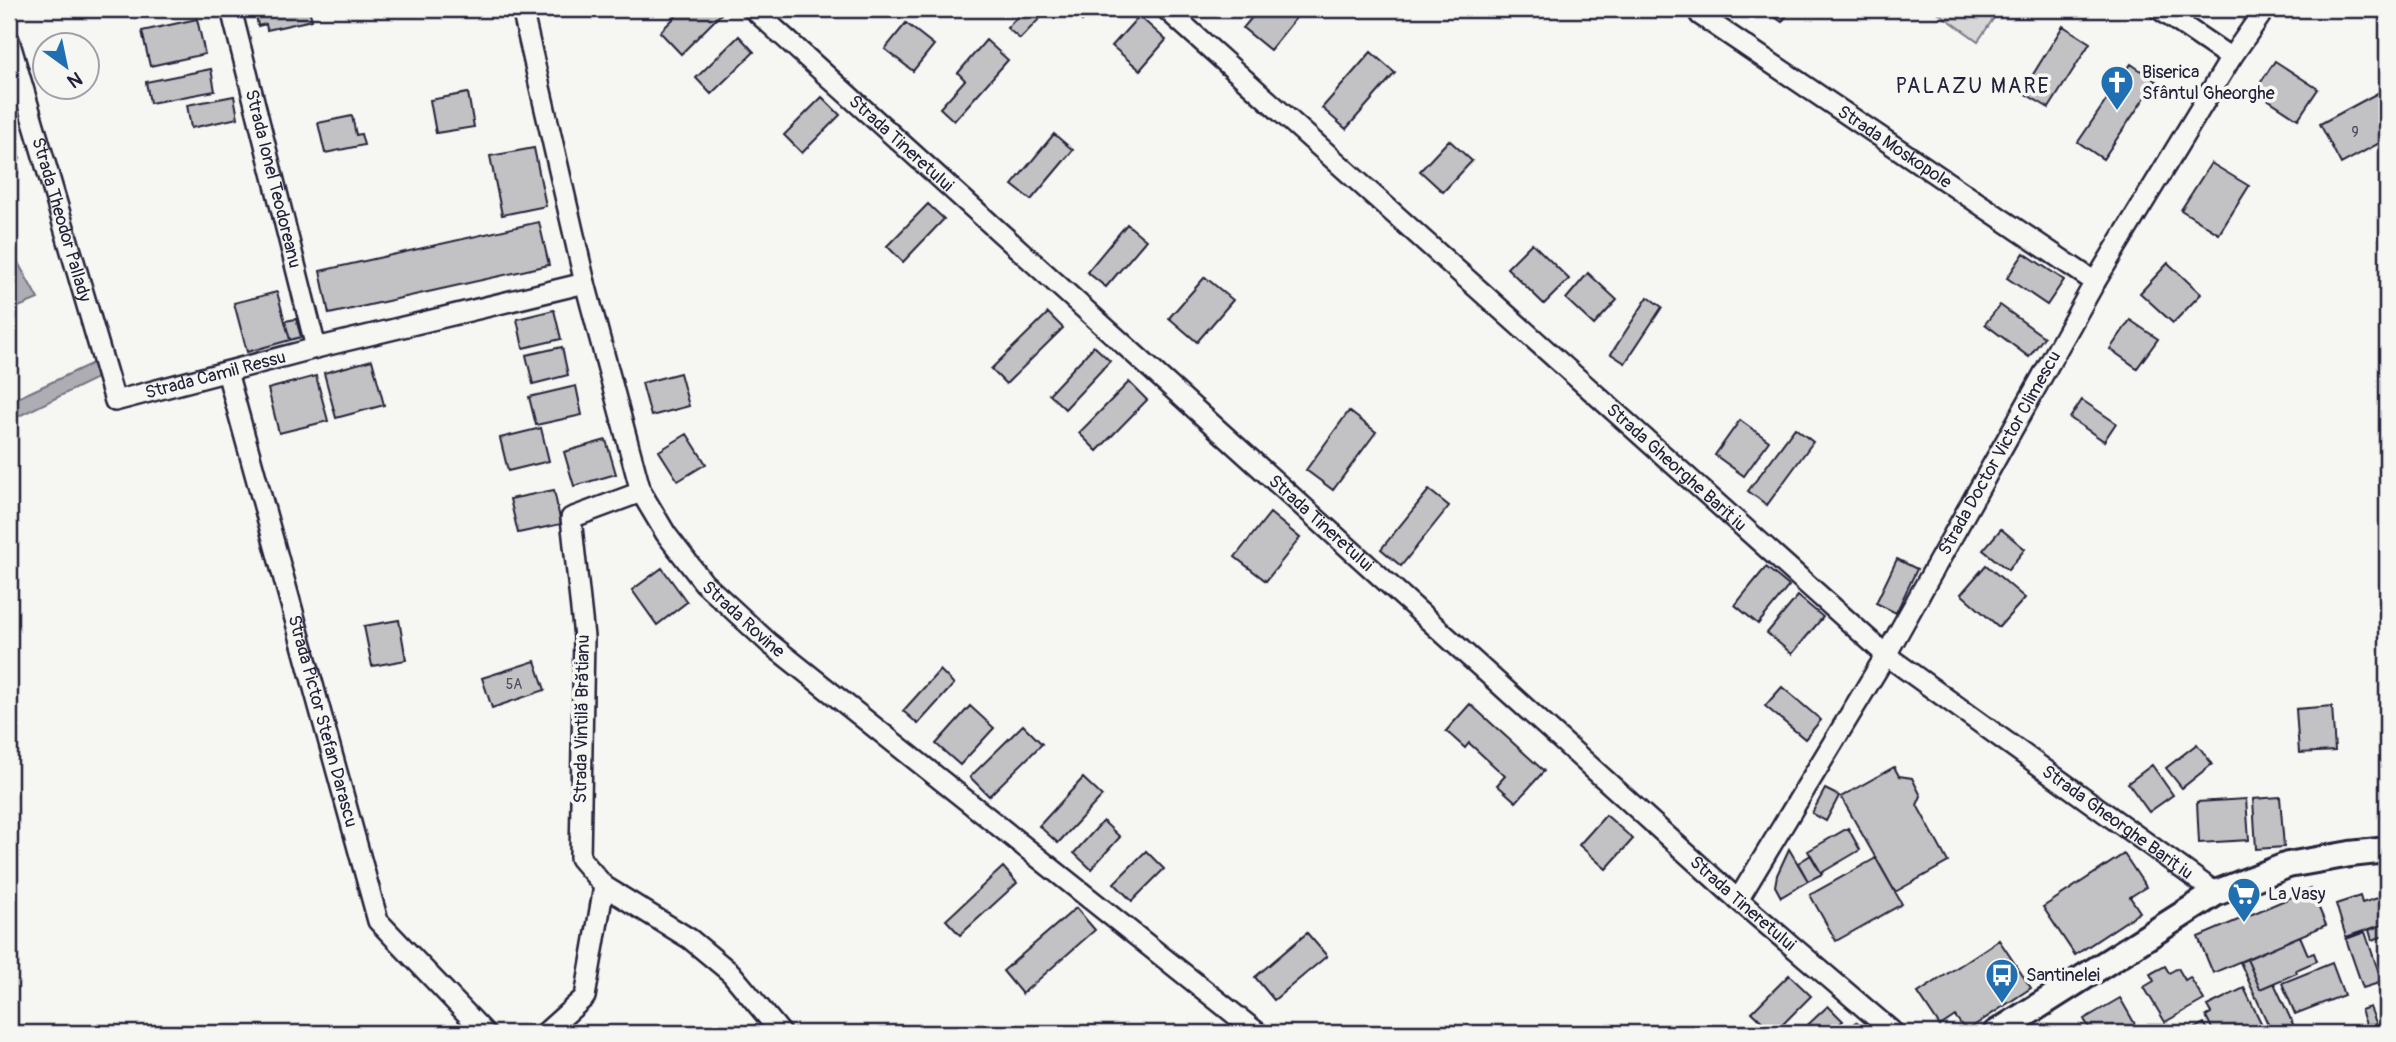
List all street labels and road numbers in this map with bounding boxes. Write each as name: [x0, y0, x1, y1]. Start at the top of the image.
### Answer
street label: Strada Ionel Teodoreanu: [240, 87, 307, 270]
street label: Strada Tineretului: [844, 90, 959, 197]
street label: Strada Moskopole: [1833, 100, 1957, 194]
street label: Strada Theodor Pallady: [27, 135, 97, 305]
street label: Strada Camil Ressu: [142, 345, 288, 404]
street label: Strada Doctor Victor Climescu: [1933, 346, 2066, 559]
street label: Strada Gheorghe Barițiu: [1602, 398, 1752, 536]
street label: Strada Tineretului: [1264, 470, 1378, 576]
street label: Strada Rovine: [697, 576, 790, 663]
street label: Strada Pictor Stefan Darascu: [283, 612, 363, 830]
street label: Strada Vintilă Brătianu: [569, 634, 595, 804]
street label: Strada Gheorghe Barițiu: [2038, 760, 2198, 884]
street label: Strada Tineretului: [1685, 851, 1801, 956]

